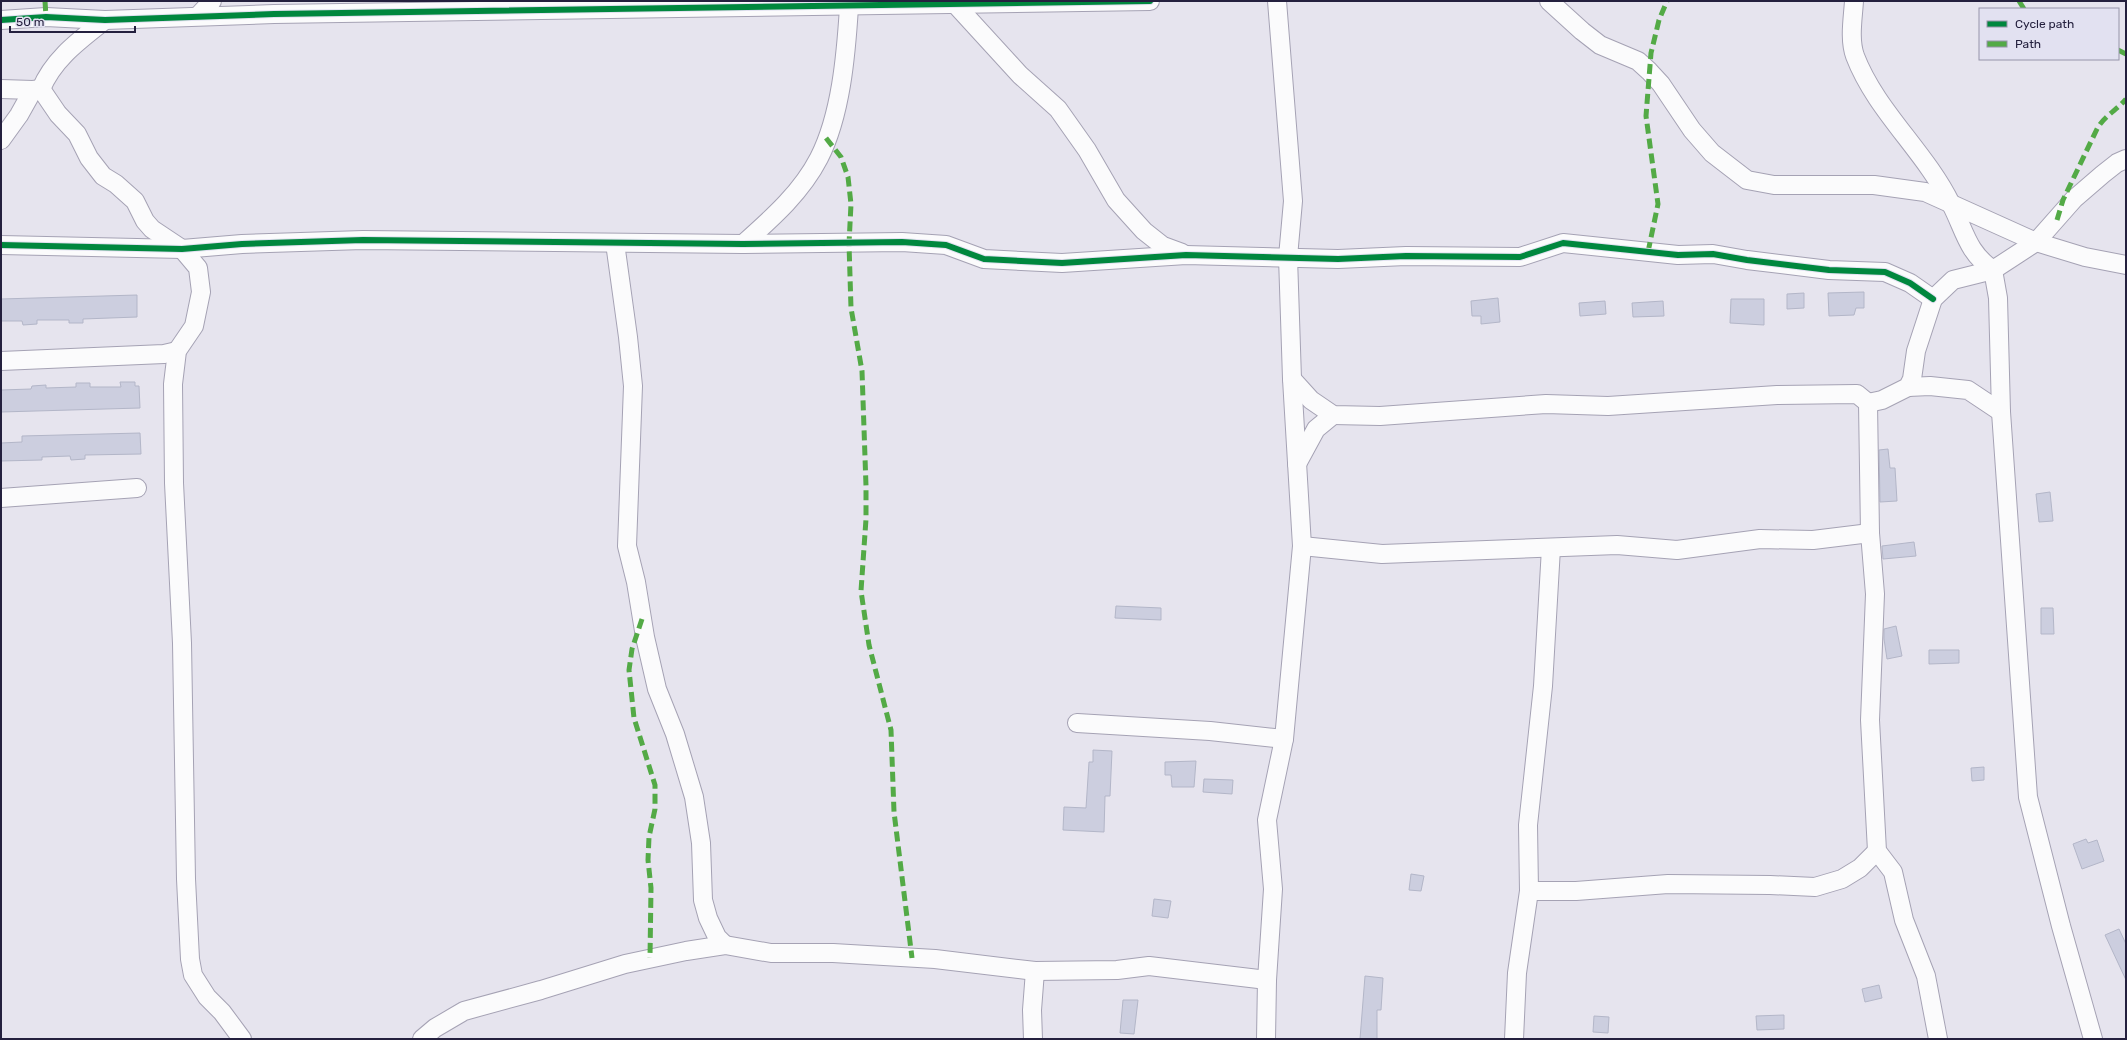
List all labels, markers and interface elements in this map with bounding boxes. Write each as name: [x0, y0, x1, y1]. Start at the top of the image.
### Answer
scale bar: [10, 8, 135, 34]
legend: [1979, 8, 2119, 60]
text: 50 m: [16, 15, 44, 29]
text: Cycle path: [2015, 17, 2074, 31]
text: Path: [2015, 37, 2041, 51]

